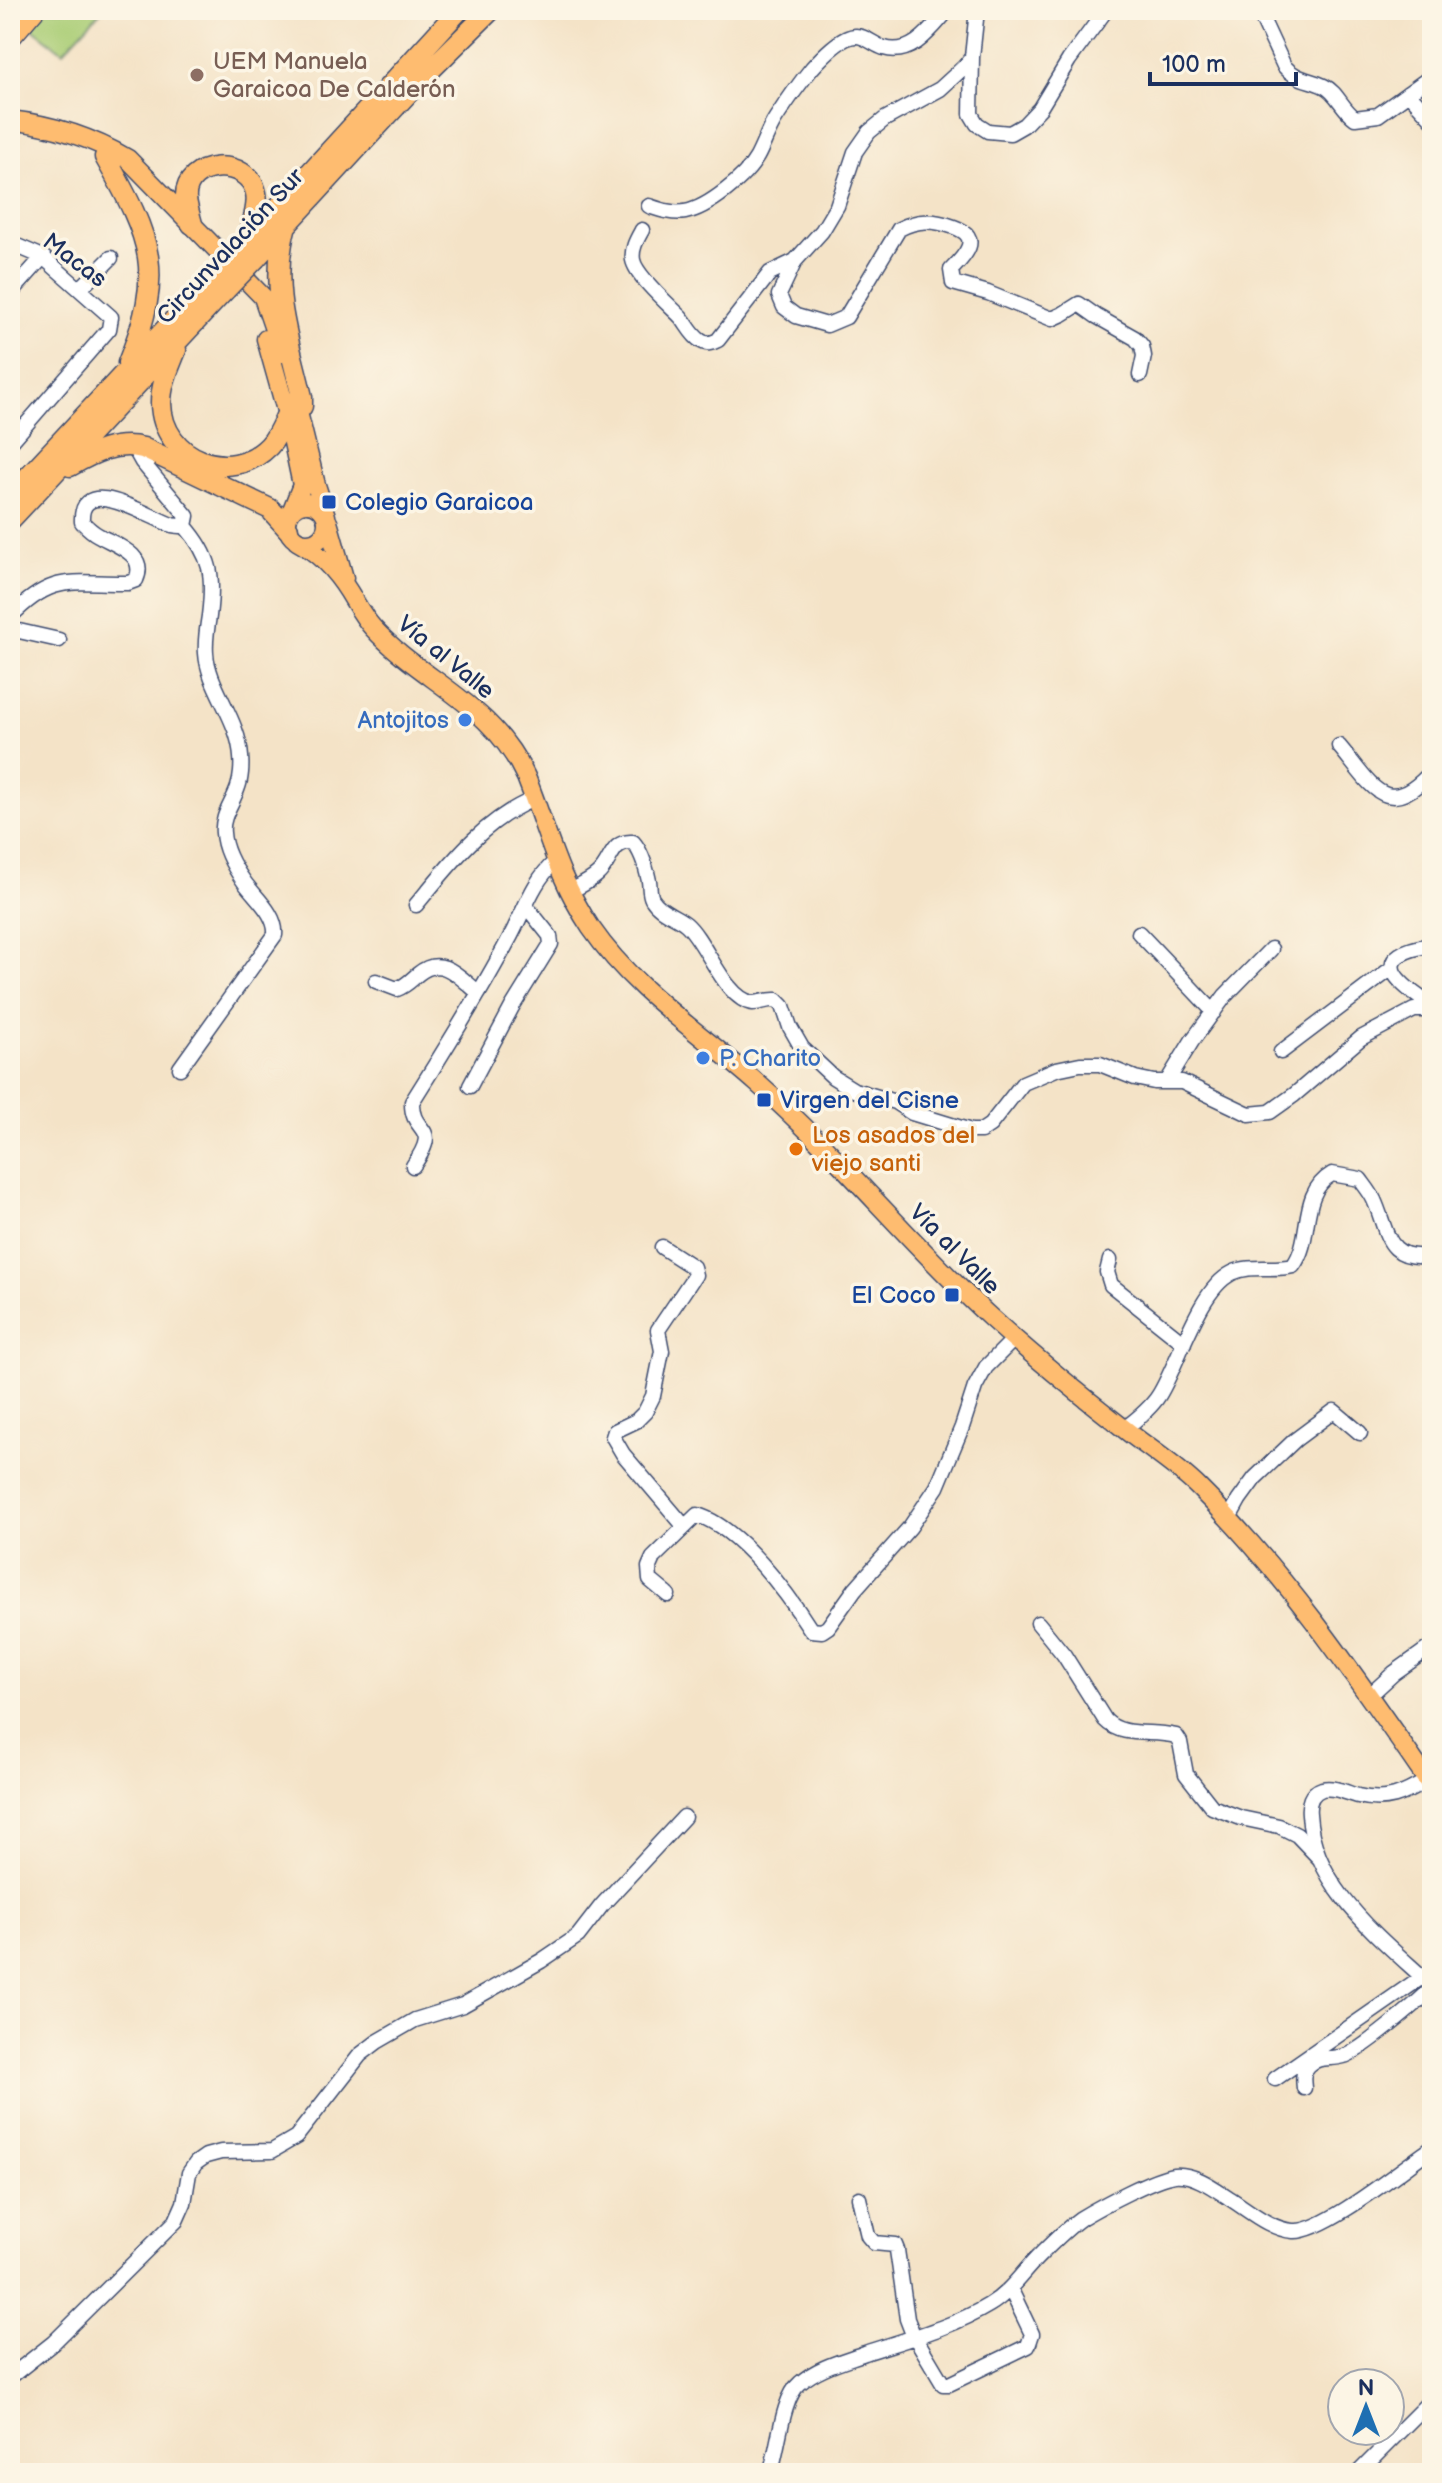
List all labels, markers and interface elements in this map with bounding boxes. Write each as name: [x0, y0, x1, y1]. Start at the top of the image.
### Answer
scale bar: [1150, 36, 1296, 86]
place label: UEM Manuela Garaicoa De Calderón: [213, 47, 456, 104]
text: 100 m: [1162, 50, 1226, 79]
marker: UEM Manuela Garaicoa De Calderón: [188, 66, 206, 84]
street label: Circunvalación Sur: [151, 162, 310, 330]
street label: Macas: [37, 227, 112, 294]
place label: Colegio Garaicoa: [345, 488, 534, 517]
marker: Colegio Garaicoa: [320, 493, 338, 511]
street label: Vía al Valle: [391, 609, 500, 705]
place label: Antojitos: [358, 706, 449, 735]
marker: Antojitos: [456, 711, 474, 729]
place label: P. Charito: [719, 1044, 821, 1073]
marker: P. Charito: [694, 1049, 712, 1067]
place label: Virgen del Cisne: [780, 1086, 959, 1115]
marker: Virgen del Cisne: [755, 1091, 773, 1109]
place label: Los asados del viejo santi: [811, 1121, 975, 1178]
marker: Los asados del viejo santi: [787, 1140, 805, 1158]
street label: Vía al Valle: [903, 1198, 1006, 1301]
place label: El Coco: [851, 1281, 936, 1310]
marker: El Coco: [943, 1286, 961, 1304]
north arrow: [1326, 2367, 1406, 2447]
text: N: [1358, 2375, 1374, 2402]

